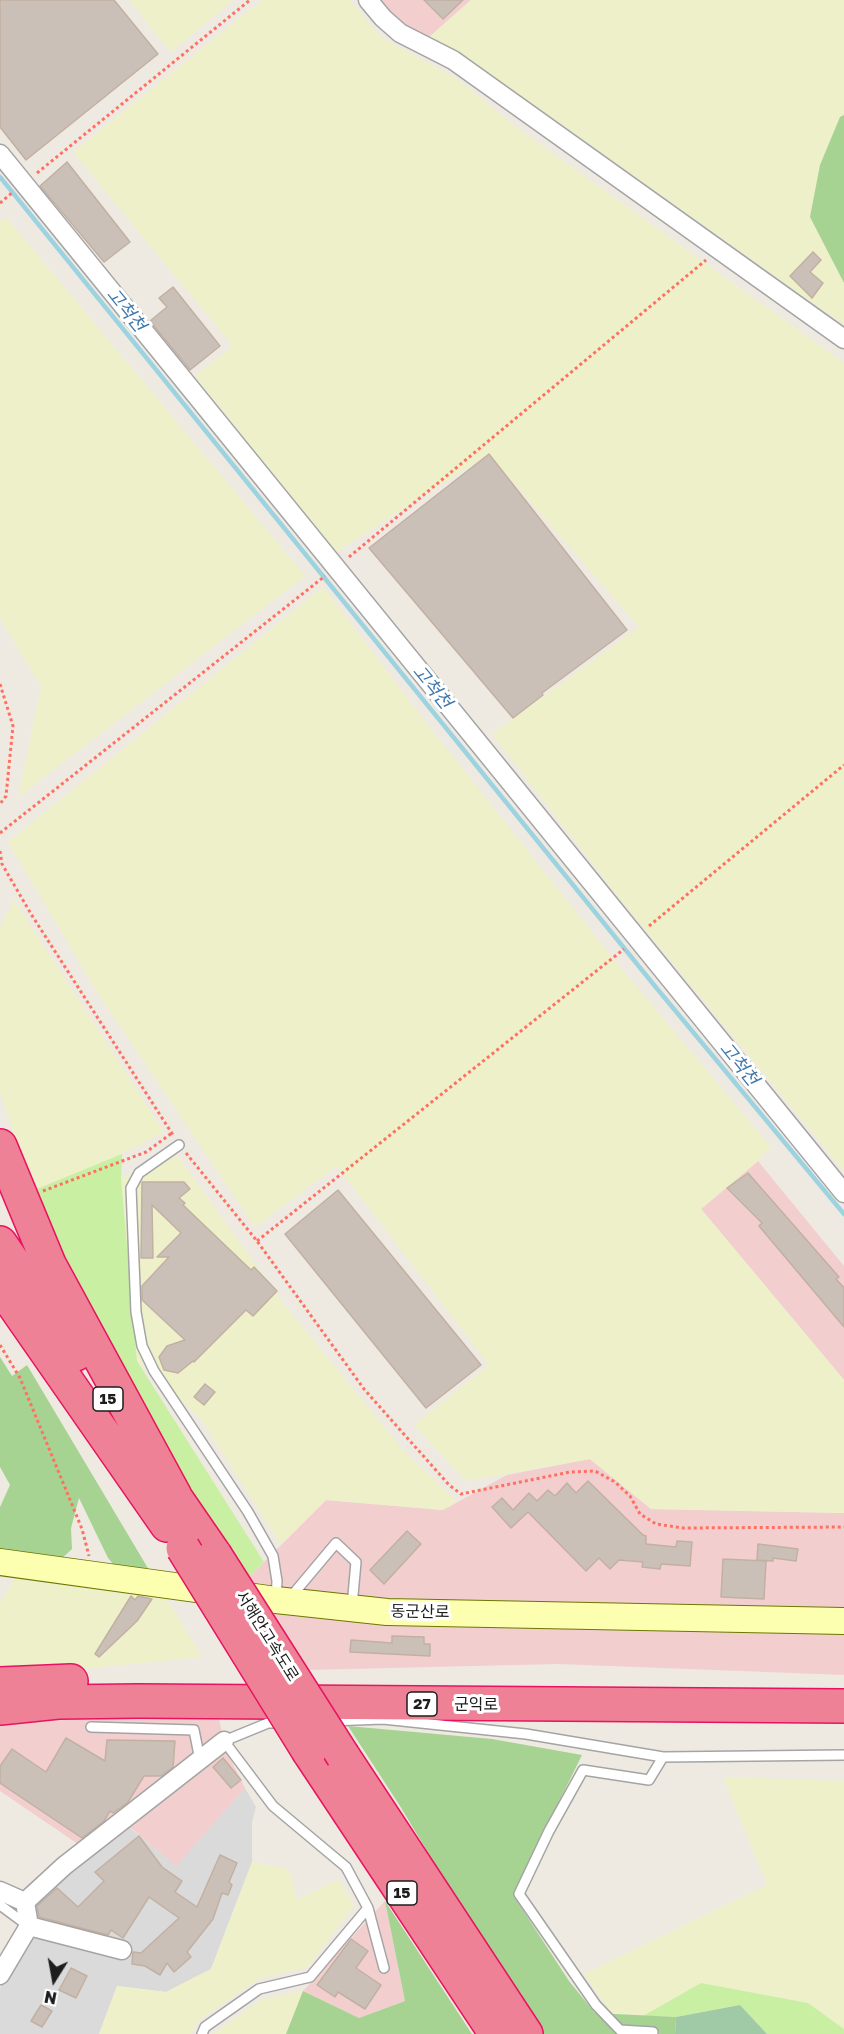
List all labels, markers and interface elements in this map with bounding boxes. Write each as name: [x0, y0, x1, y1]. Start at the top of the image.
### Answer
water label: 고척천: [102, 284, 150, 336]
water label: 고척천: [408, 661, 456, 713]
water label: 고척천: [715, 1038, 763, 1090]
road number: 15: [93, 1387, 123, 1411]
street label: 서해안고속도로: [232, 1587, 302, 1685]
street label: 동군산로: [390, 1602, 450, 1622]
road number: 27: [407, 1692, 437, 1716]
street label: 군익로: [454, 1695, 498, 1715]
road number: 15: [387, 1881, 417, 1905]
north arrow: [24, 1950, 84, 2010]
text: N: [43, 1987, 58, 2009]

